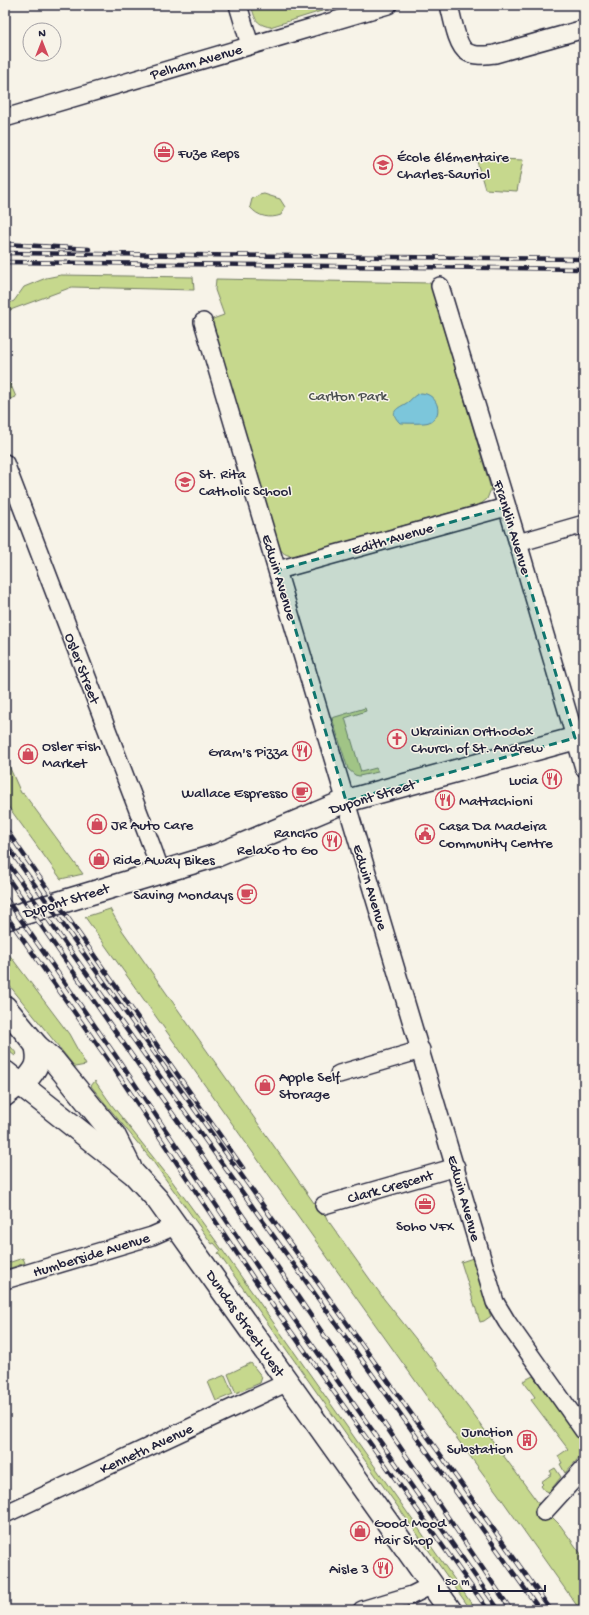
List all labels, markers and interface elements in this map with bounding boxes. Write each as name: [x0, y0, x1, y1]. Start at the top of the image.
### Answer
north arrow: [22, 22, 62, 62]
text: N: [38, 28, 46, 40]
street label: Pelham Avenue: [147, 41, 245, 85]
office icon: Fuze Reps: [153, 141, 175, 163]
place label: Fuze Reps: [177, 145, 240, 163]
place label: École élémentaire Charles-Sauriol: [397, 149, 509, 184]
school or university icon: École élémentaire Charles-Sauriol: [372, 154, 394, 176]
park label: Carlton Park: [309, 388, 388, 406]
place label: St. Rita Catholic School: [199, 466, 292, 501]
school or university icon: St. Rita Catholic School: [174, 471, 196, 493]
street label: Franklin Avenue: [488, 477, 534, 577]
street label: Edith Avenue: [350, 520, 436, 560]
street label: Edwin Avenue: [256, 532, 300, 623]
street label: Osler Street: [59, 631, 104, 708]
place label: Ukrainian Orthodox Church of St. Andrew: [411, 723, 543, 758]
church icon: Ukrainian Orthodox Church of St. Andrew: [386, 728, 408, 750]
place label: Osler Fish Market: [42, 738, 101, 773]
restaurant icon: Gram's Pizza: [291, 740, 313, 762]
shop icon: Osler Fish Market: [17, 743, 39, 765]
place label: Gram's Pizza: [208, 744, 289, 762]
restaurant icon: Lucia: [541, 768, 563, 790]
place label: Lucia: [509, 772, 539, 790]
street label: Dupont Street: [327, 776, 419, 820]
cafe icon: Wallace Espresso: [291, 781, 313, 803]
place label: Wallace Espresso: [181, 785, 288, 803]
restaurant icon: Mattachioni: [434, 789, 456, 811]
place label: Mattachioni: [459, 793, 533, 811]
shop icon: JR Auto Care: [86, 813, 108, 835]
place label: JR Auto Care: [111, 817, 193, 835]
place label: Casa Da Madeira Community Centre: [439, 818, 553, 853]
public building icon: Casa Da Madeira Community Centre: [414, 823, 436, 845]
place label: Rancho Relaxo to Go: [237, 825, 318, 860]
restaurant icon: Rancho Relaxo to Go: [321, 830, 343, 852]
street label: Edwin Avenue: [347, 842, 391, 933]
shop icon: Ride Away Bikes: [88, 848, 110, 870]
place label: Ride Away Bikes: [113, 852, 215, 870]
street label: Dupont Street: [21, 880, 113, 924]
cafe icon: Saving Mondays: [236, 883, 258, 905]
place label: Saving Mondays: [133, 887, 233, 905]
place label: Apple Self Storage: [279, 1069, 341, 1104]
shop icon: Apple Self Storage: [254, 1074, 276, 1096]
street label: Edwin Avenue: [442, 1153, 484, 1244]
street label: Clark Crescent: [346, 1167, 437, 1209]
office icon: Soho VFX: [414, 1193, 436, 1215]
place label: Soho VFX: [396, 1218, 455, 1236]
street label: Humberside Avenue: [31, 1230, 152, 1282]
street label: Dundas Street West: [200, 1267, 289, 1382]
street label: Kenneth Avenue: [97, 1420, 197, 1479]
place label: Junction Substation: [447, 1424, 513, 1459]
building icon: Junction Substation: [516, 1429, 538, 1451]
place label: Good Mood Hair Shop: [374, 1515, 447, 1550]
shop icon: Good Mood Hair Shop: [349, 1520, 371, 1542]
restaurant icon: Aisle 3: [372, 1557, 394, 1579]
place label: Aisle 3: [329, 1561, 369, 1579]
scale bar: [439, 1567, 545, 1593]
text: 50 m: [445, 1576, 470, 1590]

